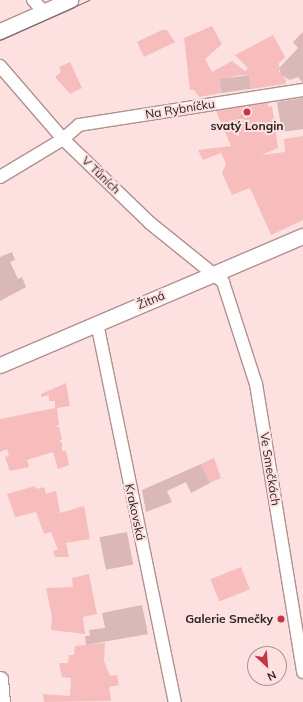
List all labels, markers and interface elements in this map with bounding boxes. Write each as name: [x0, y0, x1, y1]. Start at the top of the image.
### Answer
street label: Na Rybníčku: [144, 96, 216, 122]
marker: svatý Longin: [242, 107, 252, 117]
place label: svatý Longin: [210, 119, 284, 133]
street label: V Tůních: [79, 153, 123, 197]
street label: Žitná: [135, 288, 167, 312]
street label: Ve Smečkách: [257, 431, 283, 507]
street label: Krakovská: [122, 482, 148, 542]
place label: Galerie Smečky: [185, 612, 273, 626]
marker: Galerie Smečky: [276, 614, 286, 624]
north arrow: [247, 646, 287, 686]
text: N: [265, 668, 279, 684]

